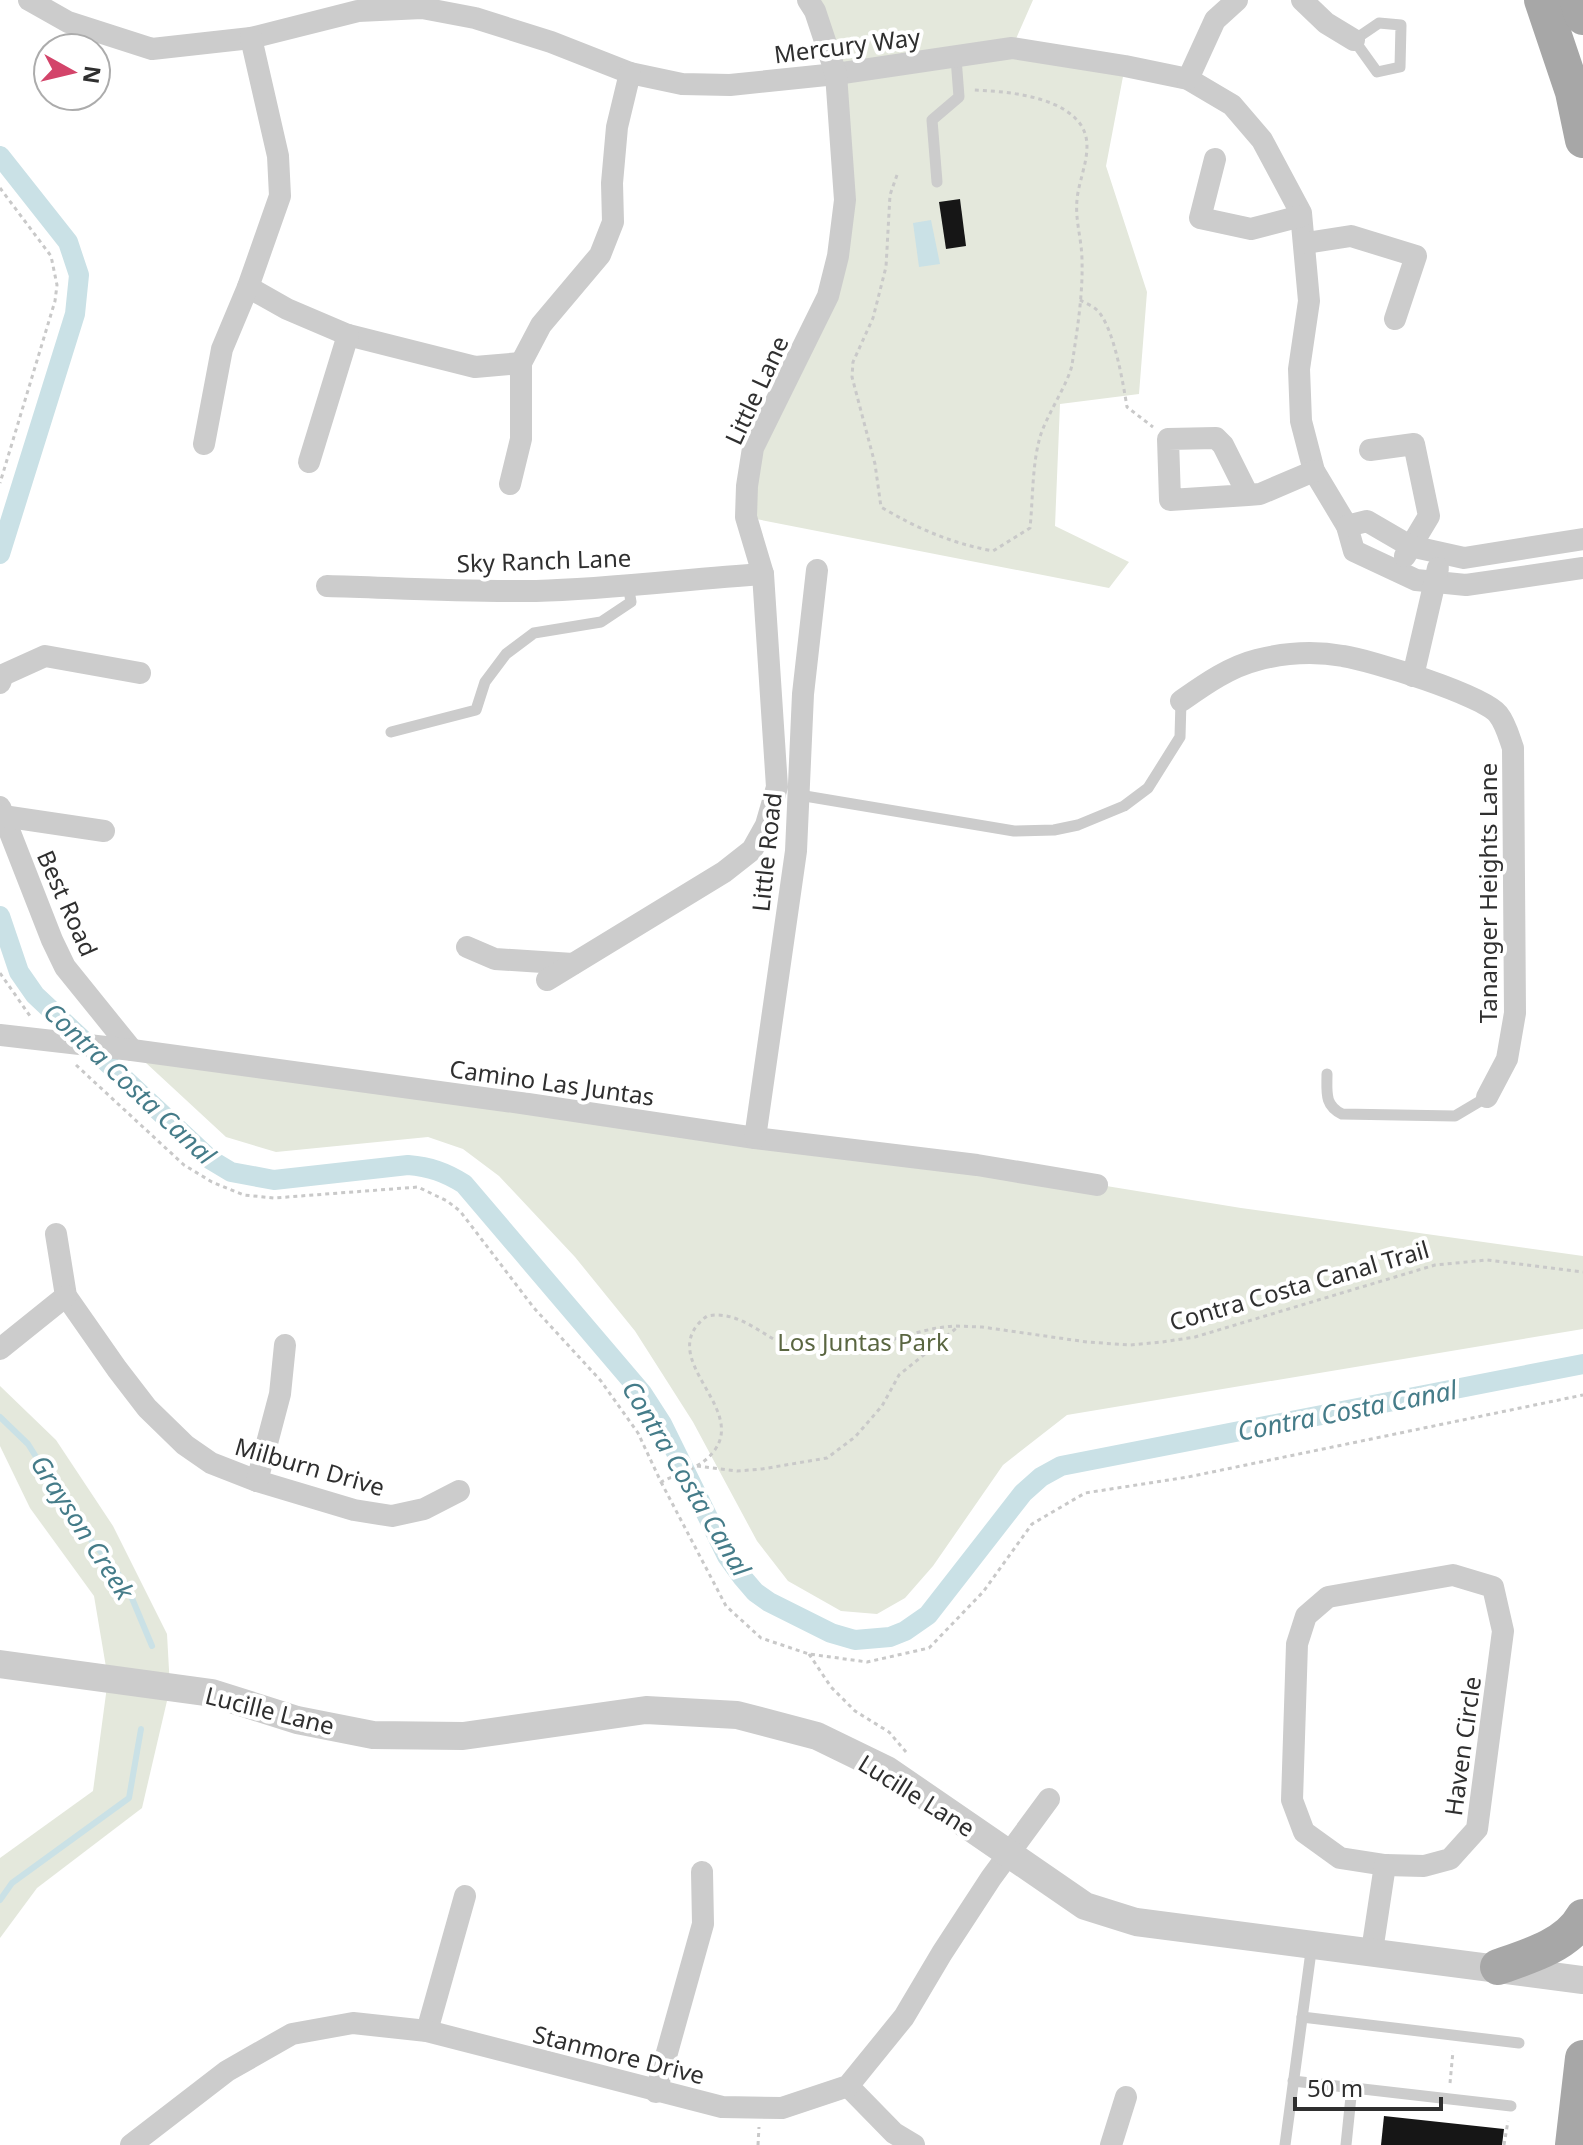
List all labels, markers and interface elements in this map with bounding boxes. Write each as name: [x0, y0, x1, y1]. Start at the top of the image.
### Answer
street label: Mercury Way: [772, 20, 923, 70]
north arrow: [32, 32, 112, 112]
text: N: [77, 64, 109, 86]
street label: Little Lane: [716, 330, 796, 450]
street label: Sky Ranch Lane: [456, 540, 632, 580]
street label: Tananger Heights Lane: [1471, 763, 1504, 1023]
street label: Little Road: [743, 791, 789, 913]
street label: Best Road: [30, 845, 106, 961]
water label: Contra Costa Canal: [36, 994, 225, 1173]
street label: Camino Las Juntas: [447, 1051, 657, 1113]
street label: Contra Costa Canal Trail: [1165, 1232, 1433, 1338]
park label: Los Juntas Park: [777, 1325, 949, 1358]
water label: Contra Costa Canal: [1234, 1371, 1461, 1449]
water label: Contra Costa Canal: [614, 1373, 760, 1584]
street label: Milburn Drive: [231, 1429, 389, 1503]
water label: Grayson Creek: [23, 1448, 144, 1607]
street label: Haven Circle: [1436, 1674, 1488, 1818]
street label: Lucille Lane: [202, 1678, 338, 1742]
street label: Lucille Lane: [852, 1746, 982, 1844]
street label: Stanmore Drive: [530, 2017, 708, 2091]
scale bar: [1295, 2061, 1441, 2111]
text: 50 m: [1307, 2071, 1363, 2104]

